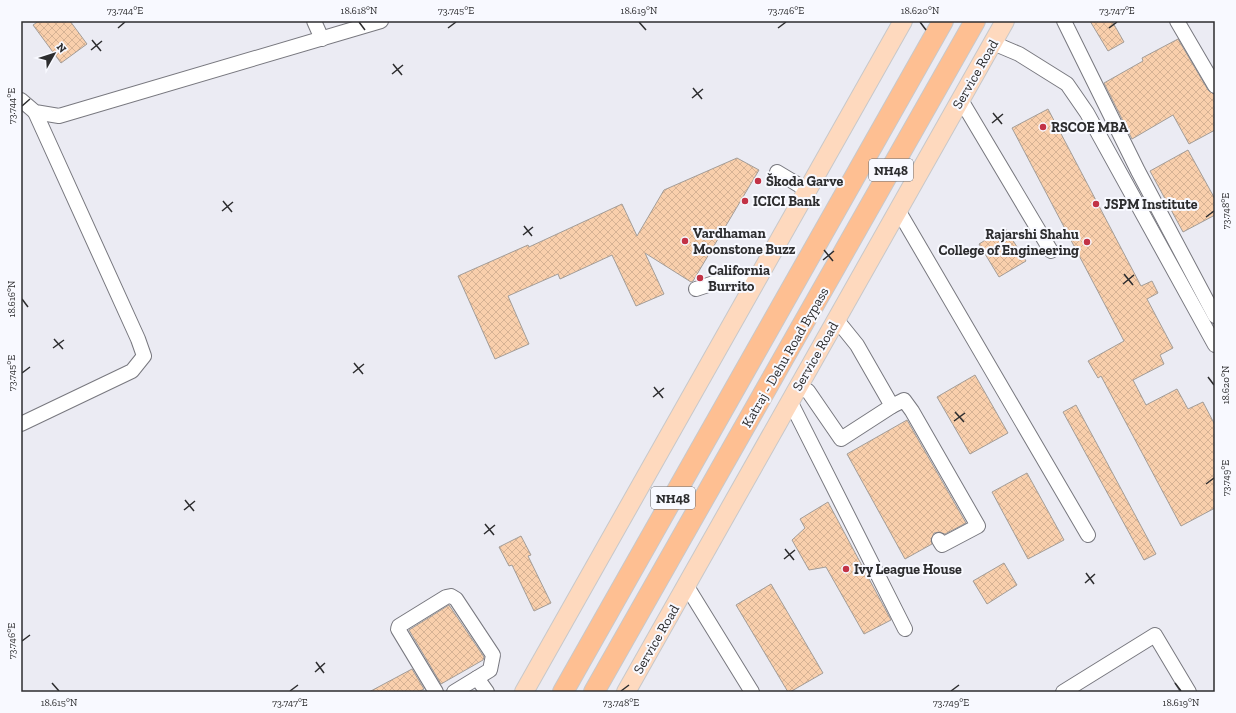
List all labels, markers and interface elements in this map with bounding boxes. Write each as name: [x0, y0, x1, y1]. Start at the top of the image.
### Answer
text: 73.744°E: [107, 5, 143, 17]
text: 18.618°N: [341, 5, 378, 17]
text: 73.745°E: [438, 5, 474, 17]
text: 18.619°N: [621, 5, 658, 17]
text: 73.746°E: [768, 5, 804, 17]
text: 18.620°N: [901, 5, 940, 17]
text: 73.747°E: [1099, 5, 1135, 17]
north arrow: [34, 34, 74, 74]
street label: Service Road: [949, 36, 1002, 112]
text: N: [54, 41, 69, 56]
text: 73.744°E: [6, 88, 18, 124]
place label: RSCOE MBA: [1051, 119, 1128, 136]
marker: RSCOE MBA: [1038, 122, 1048, 132]
road number: NH48: [869, 159, 913, 181]
place label: Škoda Garve: [766, 173, 843, 190]
marker: Škoda Garve: [753, 176, 763, 186]
place label: ICICI Bank: [753, 193, 820, 210]
text: 73.748°E: [1220, 193, 1232, 229]
marker: ICICI Bank: [740, 196, 750, 206]
place label: JSPM Institute: [1104, 196, 1198, 213]
marker: JSPM Institute: [1091, 199, 1101, 209]
place label: Vardhaman Moonstone Buzz: [693, 225, 796, 258]
place label: Rajarshi Shahu College of Engineering: [938, 226, 1079, 259]
marker: Vardhaman Moonstone Buzz: [680, 236, 690, 246]
marker: Rajarshi Shahu College of Engineering: [1082, 237, 1092, 247]
place label: California Burrito: [708, 262, 770, 295]
marker: California Burrito: [695, 273, 705, 283]
text: 18.616°N: [6, 280, 18, 317]
street label: Katraj - Dehu Road Bypass: [738, 284, 833, 430]
street label: Service Road: [789, 318, 842, 394]
text: 73.745°E: [6, 355, 18, 391]
text: 18.620°N: [1220, 365, 1232, 404]
text: 73.749°E: [1220, 460, 1232, 496]
road number: NH48: [651, 487, 695, 509]
place label: Ivy League House: [854, 561, 962, 578]
marker: Ivy League House: [841, 564, 851, 574]
street label: Service Road: [630, 601, 683, 677]
text: 73.746°E: [6, 623, 18, 659]
text: 18.615°N: [41, 697, 78, 709]
text: 73.747°E: [272, 697, 308, 709]
text: 73.748°E: [603, 697, 639, 709]
text: 73.749°E: [933, 697, 969, 709]
text: 18.619°N: [1163, 697, 1200, 709]

